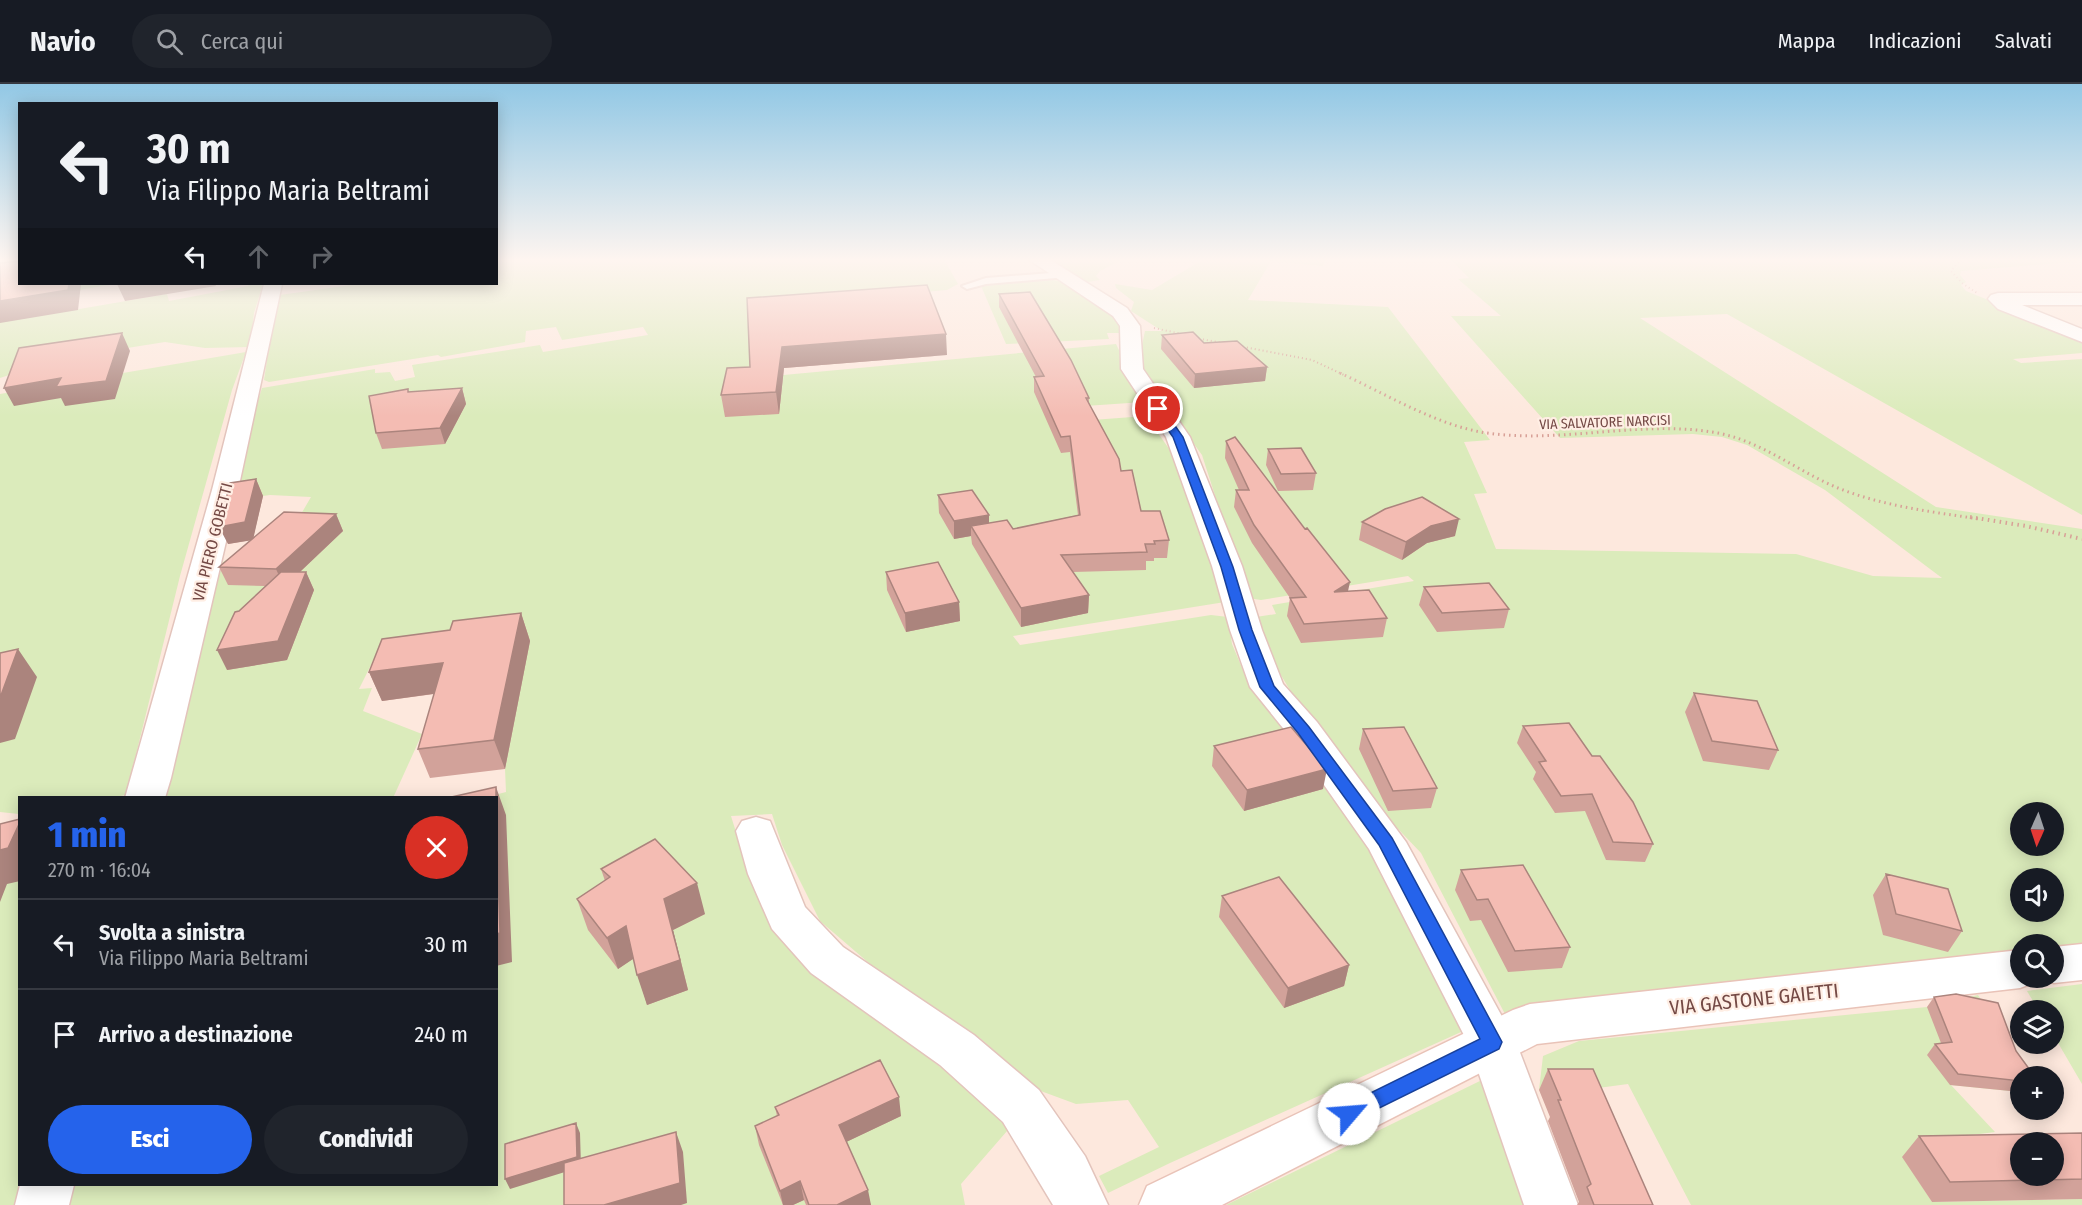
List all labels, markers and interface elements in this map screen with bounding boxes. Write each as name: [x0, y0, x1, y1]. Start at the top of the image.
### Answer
search box: [132, 14, 552, 68]
text: Navio: [30, 25, 96, 58]
icon: search: [153, 25, 186, 58]
text: Cerca qui: [201, 28, 283, 55]
text: Mappa: [1778, 28, 1835, 54]
text: Indicazioni: [1868, 28, 1962, 54]
text: Salvati: [1995, 28, 2052, 54]
text: 30 m: [147, 124, 231, 174]
icon: left: [48, 126, 126, 204]
text: Via Filippo Maria Beltrami: [147, 175, 430, 207]
icon: left: [179, 240, 212, 273]
icon: ahead: [242, 240, 275, 273]
icon: right: [305, 240, 338, 273]
pin: [1132, 383, 1183, 434]
icon: arrive: [1141, 392, 1174, 425]
street label: VIA SALVATORE NARCISI: [1539, 412, 1671, 433]
street label: VIA PIERO GOBETTI: [189, 481, 236, 603]
north arrow: [2010, 802, 2064, 856]
map controls: [2010, 802, 2064, 1186]
text: 1 min: [48, 813, 126, 857]
button: close: [405, 816, 468, 879]
text: 270 m · 16:04: [48, 858, 151, 882]
button: sound: [2010, 868, 2064, 922]
text: Svolta a sinistra: [99, 919, 245, 946]
icon: left: [48, 928, 81, 961]
text: 30 m: [425, 931, 468, 958]
button: search: [2010, 934, 2064, 988]
text: Via Filippo Maria Beltrami: [99, 946, 308, 970]
street label: VIA GASTONE GAIETTI: [1668, 978, 1840, 1020]
button: layers: [2010, 1000, 2064, 1054]
icon: arrive: [48, 1018, 81, 1051]
text: Arrivo a destinazione: [99, 1021, 293, 1048]
text: 240 m: [415, 1021, 468, 1048]
button: +: [2010, 1066, 2064, 1120]
position arrow: [1317, 1082, 1381, 1146]
button: Esci: [48, 1105, 252, 1174]
button: Condividi: [264, 1105, 468, 1174]
button: −: [2010, 1132, 2064, 1186]

